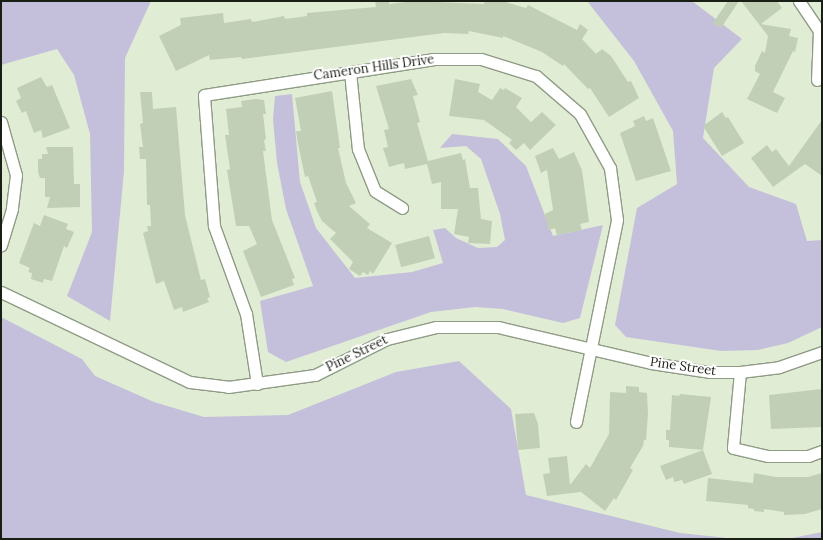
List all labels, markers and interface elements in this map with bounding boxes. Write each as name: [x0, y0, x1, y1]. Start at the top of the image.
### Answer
street label: Cameron Hills Drive: [313, 52, 435, 84]
street label: Pine Street: [324, 332, 390, 376]
street label: Pine Street: [649, 355, 717, 379]

